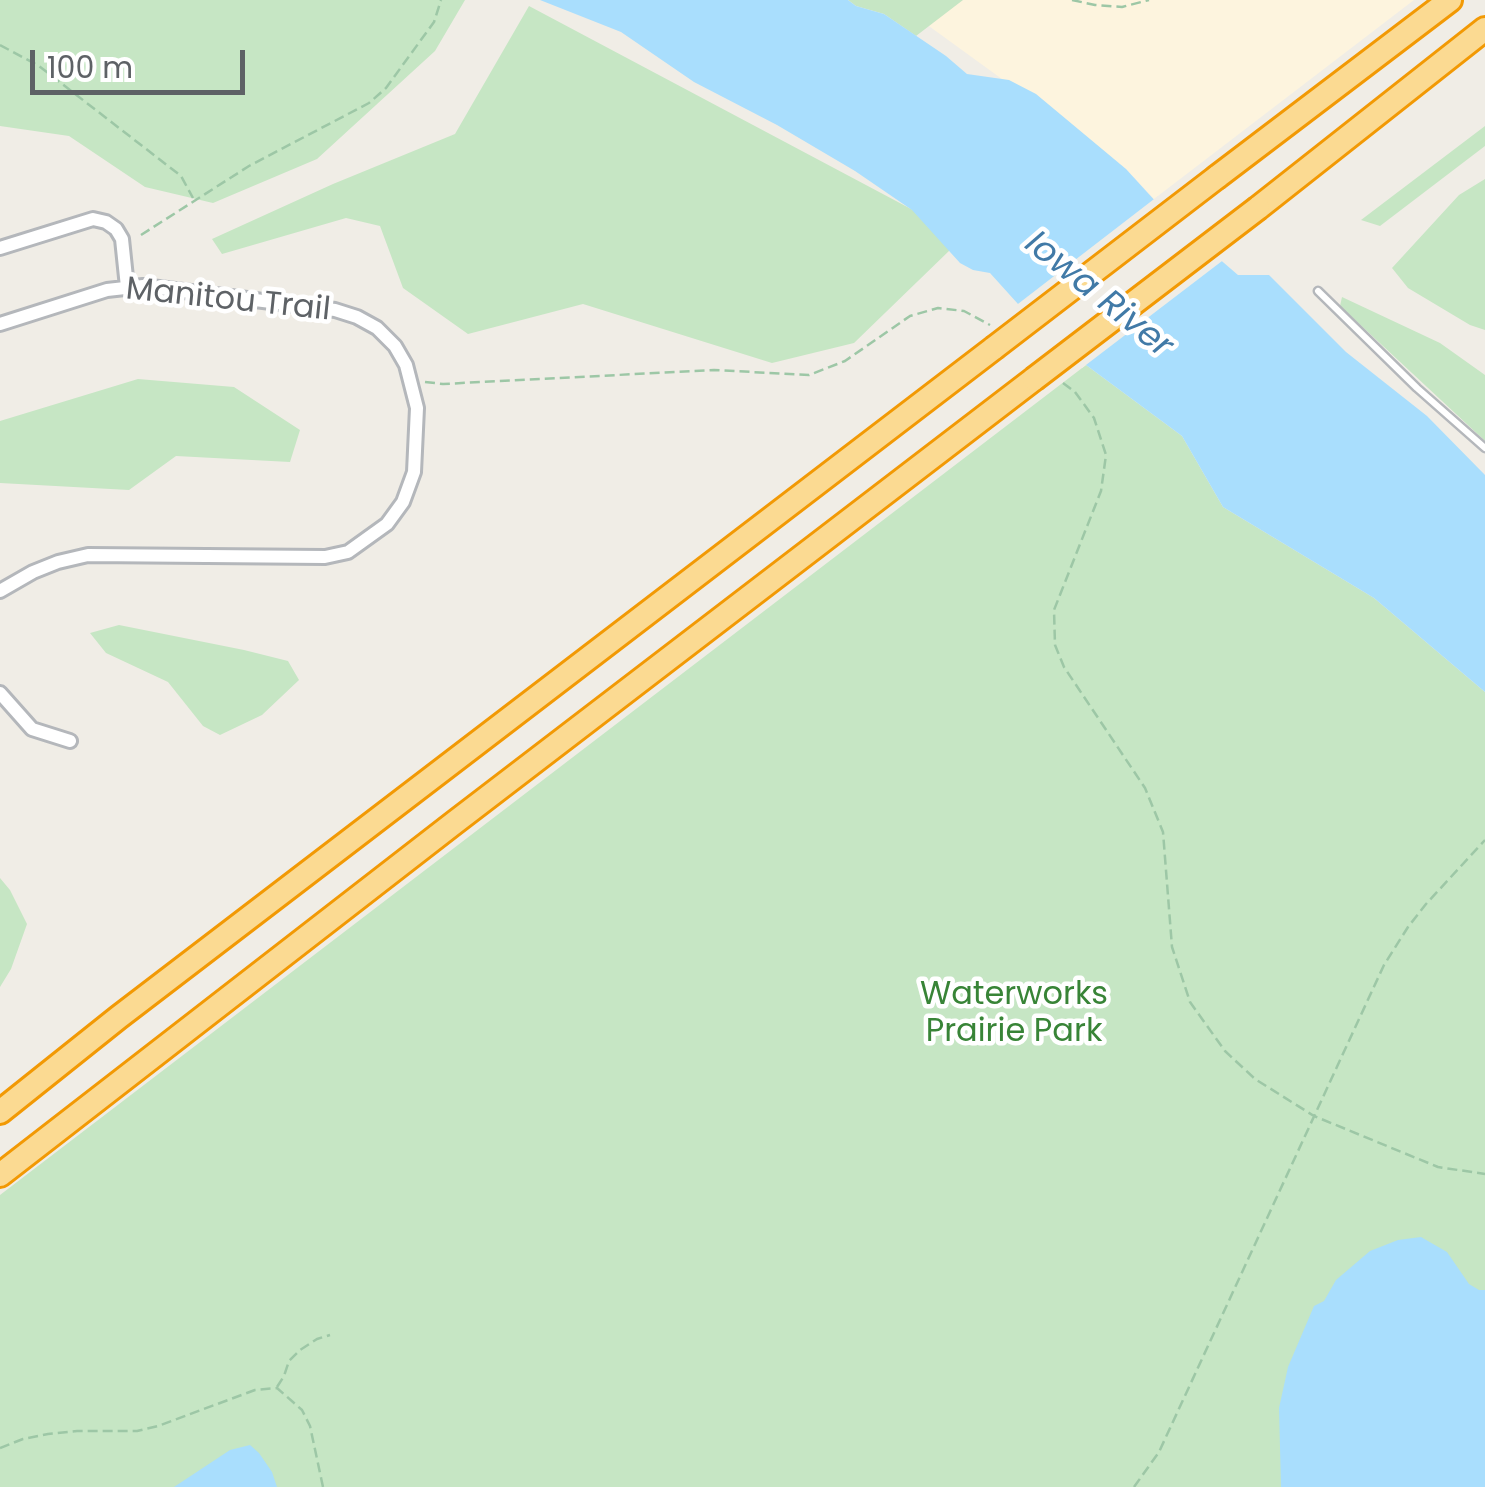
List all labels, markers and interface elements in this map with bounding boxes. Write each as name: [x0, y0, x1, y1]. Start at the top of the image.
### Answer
scale bar: [35, 30, 250, 92]
text: 100 m: [47, 46, 133, 89]
water label: Iowa River: [1016, 224, 1180, 368]
street label: Manitou Trail: [124, 271, 332, 331]
park label: Waterworks Prairie Park: [920, 977, 1108, 1052]

